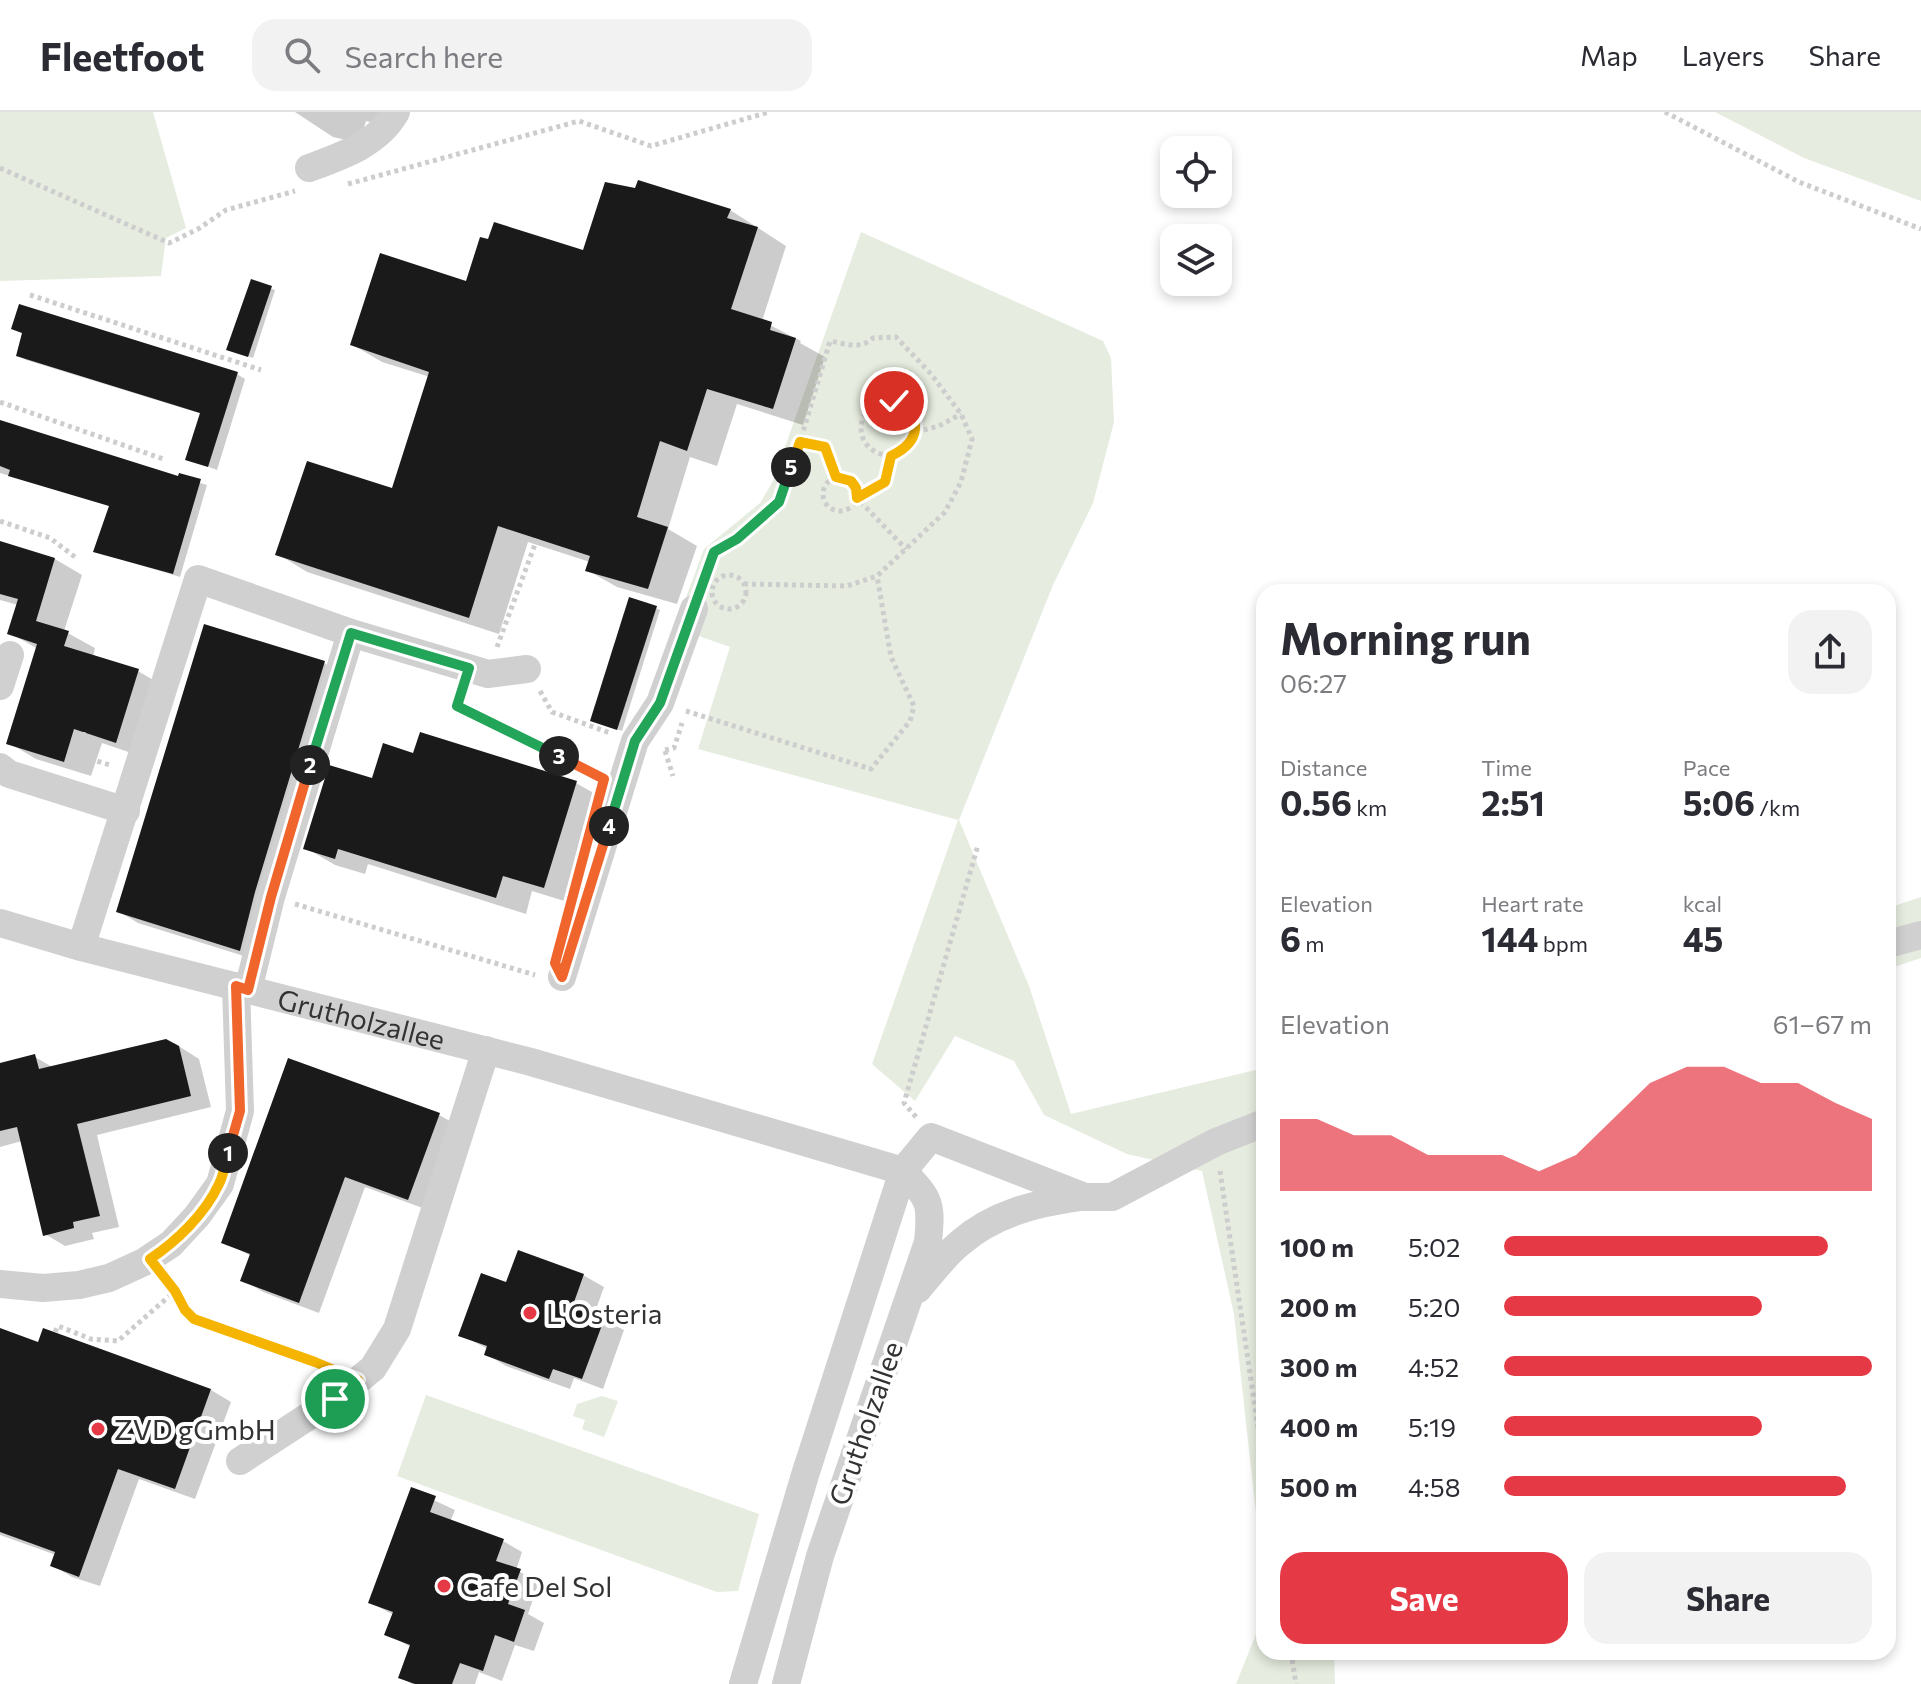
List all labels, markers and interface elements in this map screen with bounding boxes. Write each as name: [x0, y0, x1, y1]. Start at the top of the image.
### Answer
search box: [252, 19, 812, 91]
text: Fleetfoot: [40, 32, 204, 79]
icon: search: [280, 33, 324, 77]
text: Search here: [344, 37, 503, 74]
text: Map: [1580, 38, 1638, 72]
text: Layers: [1682, 38, 1764, 72]
text: Share: [1808, 38, 1881, 72]
map controls: [1160, 136, 1232, 296]
button: locate: [1160, 136, 1232, 208]
button: layers: [1160, 224, 1232, 296]
pin: [860, 367, 928, 435]
icon: check: [872, 379, 916, 423]
pin: 5: [771, 447, 811, 487]
text: 5: [785, 453, 797, 480]
text: Morning run: [1280, 610, 1531, 664]
button: share: [1788, 610, 1872, 694]
text: 06:27: [1280, 667, 1347, 698]
pin: 3: [539, 736, 579, 776]
text: 3: [553, 742, 565, 769]
pin: 2: [290, 745, 330, 785]
text: 2: [304, 751, 316, 778]
text: Distance: [1280, 754, 1367, 781]
text: Time: [1481, 754, 1532, 781]
text: Pace: [1683, 754, 1730, 781]
text: 0.56: [1280, 781, 1352, 823]
text: 2:51: [1481, 781, 1545, 823]
text: 5:06: [1683, 781, 1755, 823]
text: km: [1352, 794, 1387, 821]
text: /km: [1755, 794, 1800, 821]
pin: 4: [589, 806, 629, 846]
text: 4: [602, 812, 616, 839]
text: Elevation: [1280, 890, 1373, 917]
text: Heart rate: [1481, 890, 1584, 917]
text: kcal: [1683, 890, 1722, 917]
text: 6: [1280, 917, 1301, 959]
text: 144: [1481, 917, 1538, 959]
text: 45: [1683, 917, 1723, 959]
text: m: [1301, 930, 1324, 957]
text: bpm: [1538, 930, 1588, 957]
street label: Grutholzallee: [274, 981, 449, 1056]
text: Elevation: [1280, 1008, 1390, 1039]
text: 61–67 m: [1773, 1008, 1872, 1039]
pin: 1: [208, 1133, 248, 1173]
text: 1: [223, 1139, 233, 1166]
text: 100 m: [1280, 1231, 1354, 1262]
text: 5:02: [1408, 1231, 1460, 1262]
text: 200 m: [1280, 1291, 1357, 1322]
text: 5:20: [1408, 1291, 1460, 1322]
place label: L'Osteria: [546, 1296, 662, 1330]
marker: L'Osteria: [521, 1304, 539, 1322]
street label: Grutholzallee: [821, 1337, 909, 1509]
text: 300 m: [1280, 1351, 1357, 1382]
text: 4:52: [1408, 1351, 1459, 1382]
pin: [301, 1365, 369, 1433]
icon: arrive: [313, 1377, 357, 1421]
text: 400 m: [1280, 1411, 1358, 1442]
text: 5:19: [1408, 1411, 1456, 1442]
place label: ZVD gGmbH: [114, 1412, 276, 1446]
marker: ZVD gGmbH: [89, 1420, 107, 1438]
text: 500 m: [1280, 1471, 1357, 1502]
text: 4:58: [1408, 1471, 1460, 1502]
button: Save: [1280, 1552, 1568, 1644]
button: Share: [1584, 1552, 1872, 1644]
place label: Cafe Del Sol: [460, 1569, 612, 1603]
marker: Cafe Del Sol: [435, 1577, 453, 1595]

